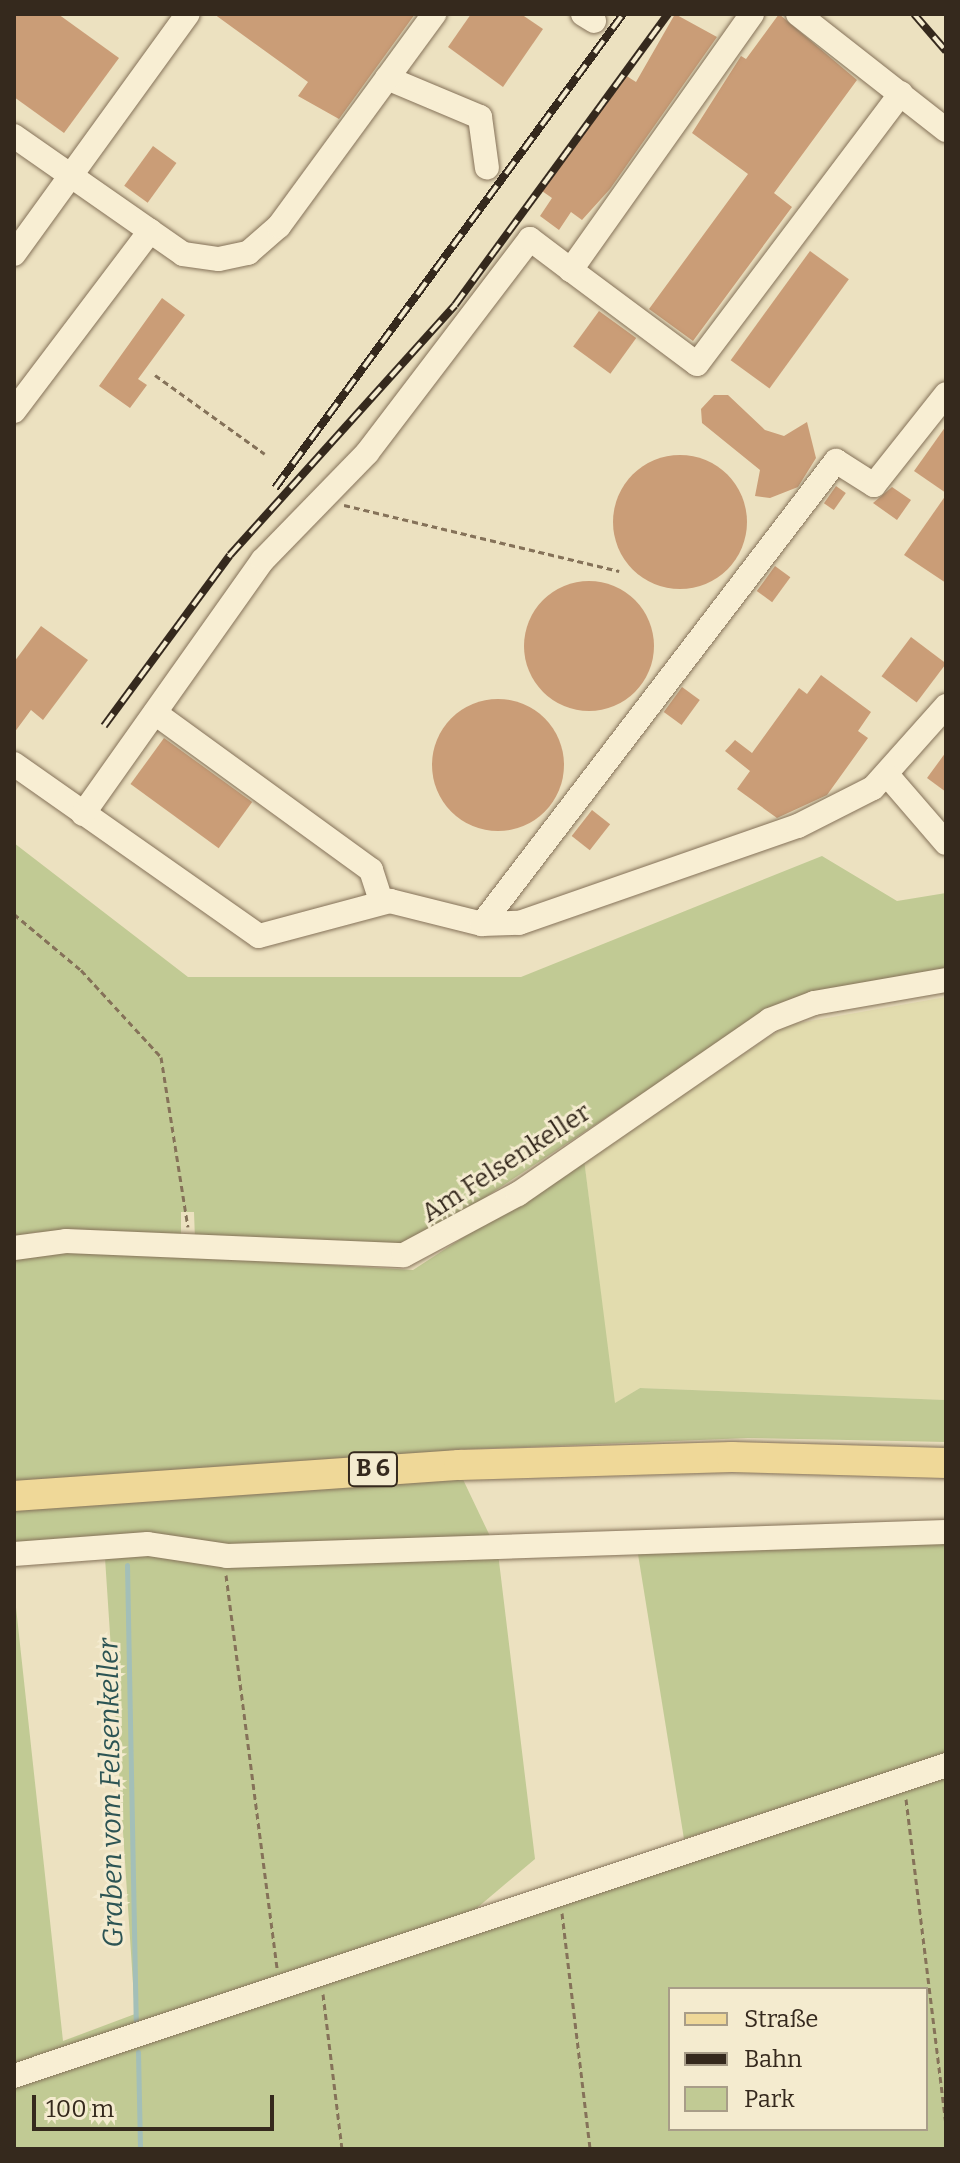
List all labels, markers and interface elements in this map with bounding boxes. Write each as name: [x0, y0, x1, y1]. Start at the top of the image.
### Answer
street label: Am Felsenkeller: [416, 1097, 596, 1229]
road number: B 6: [347, 1449, 399, 1489]
water label: Graben vom Felsenkeller: [92, 1638, 130, 1948]
legend: [668, 1987, 928, 2131]
text: Straße: [744, 2005, 818, 2033]
text: Bahn: [744, 2045, 802, 2073]
scale bar: [36, 2079, 278, 2129]
text: Park: [744, 2085, 795, 2113]
text: 100 m: [46, 2095, 114, 2123]

